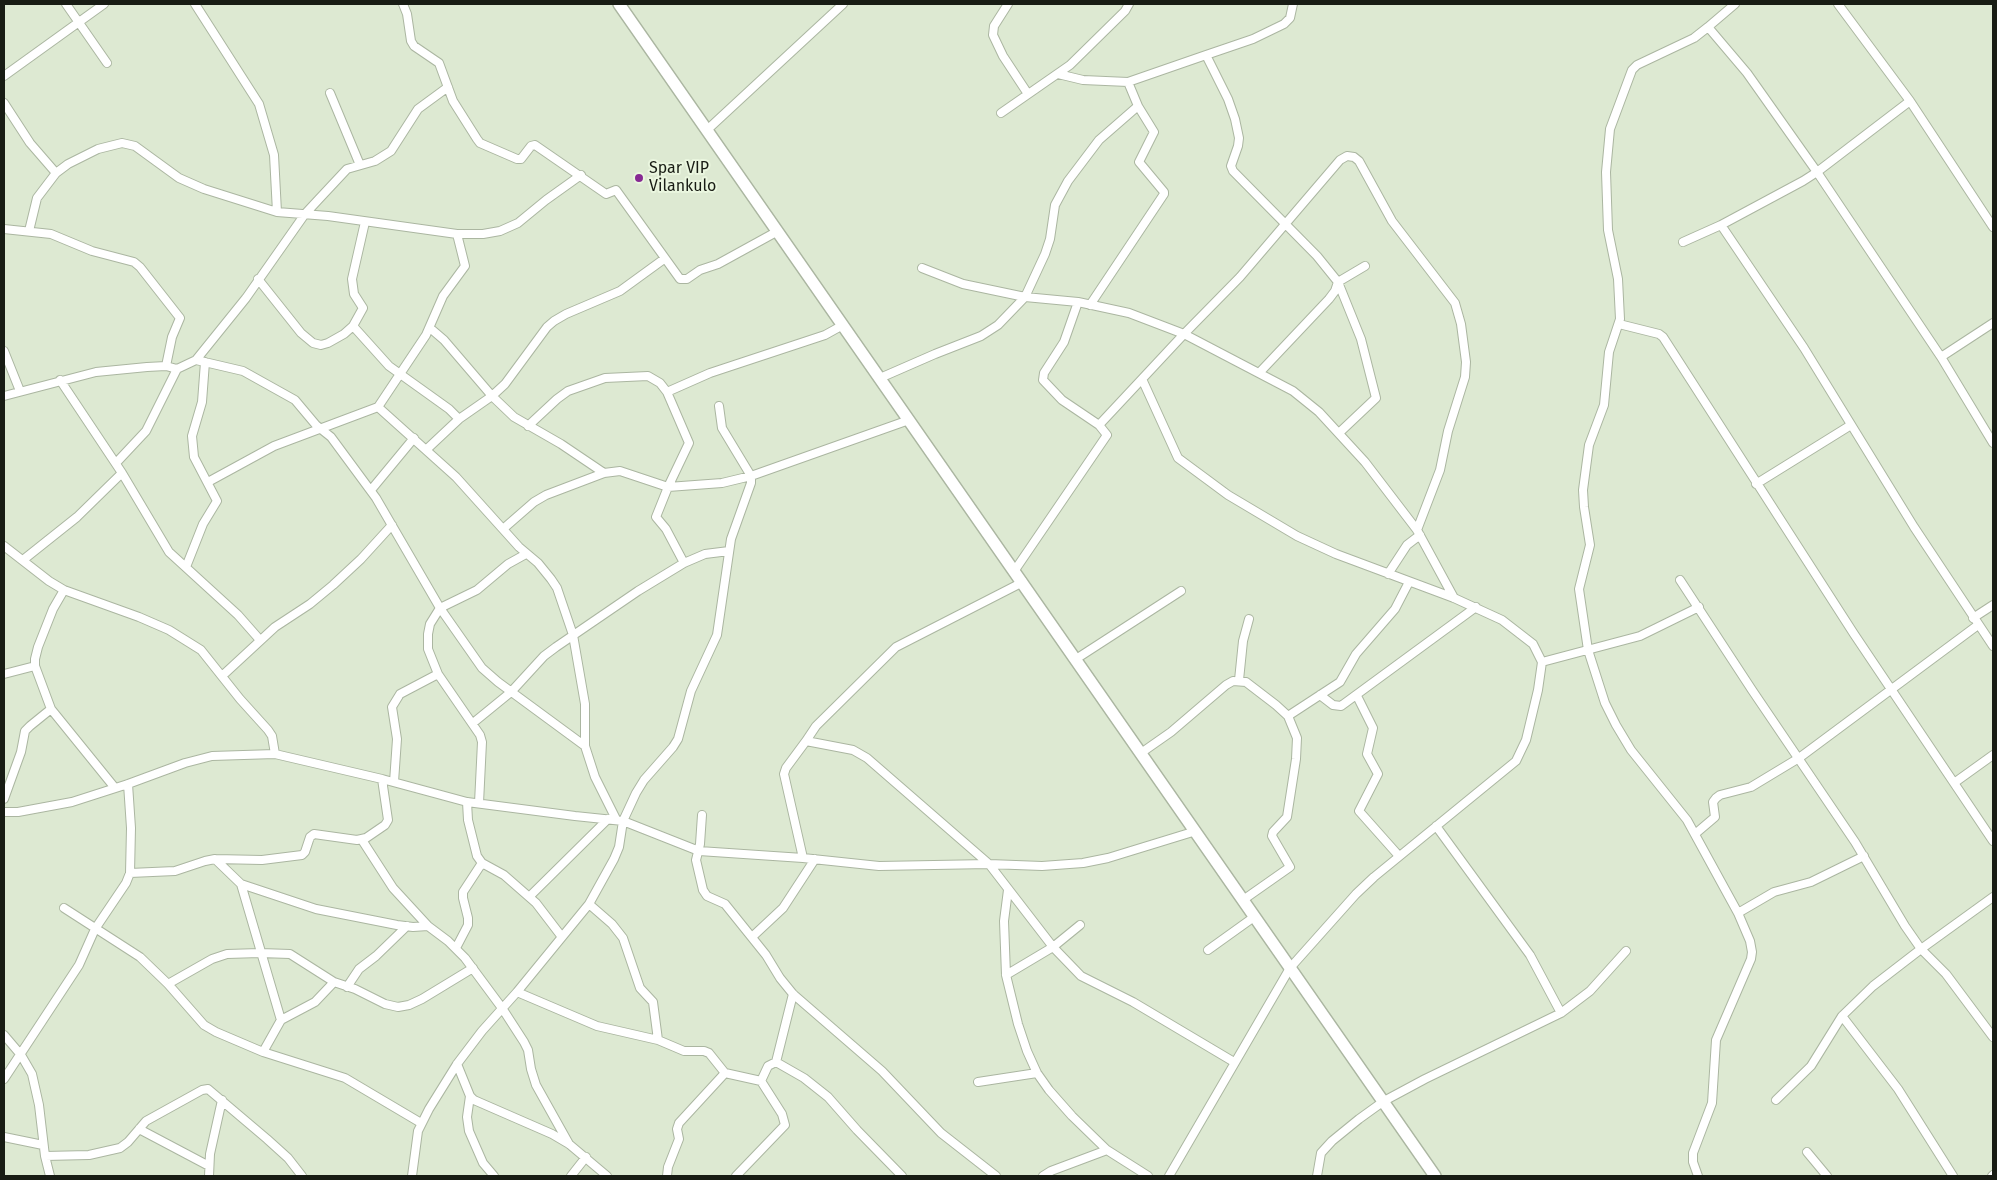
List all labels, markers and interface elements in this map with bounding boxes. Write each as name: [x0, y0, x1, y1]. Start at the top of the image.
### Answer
place label: Spar VIP Vilankulo: [649, 159, 716, 197]
marker: Spar VIP Vilankulo: [633, 172, 645, 184]

